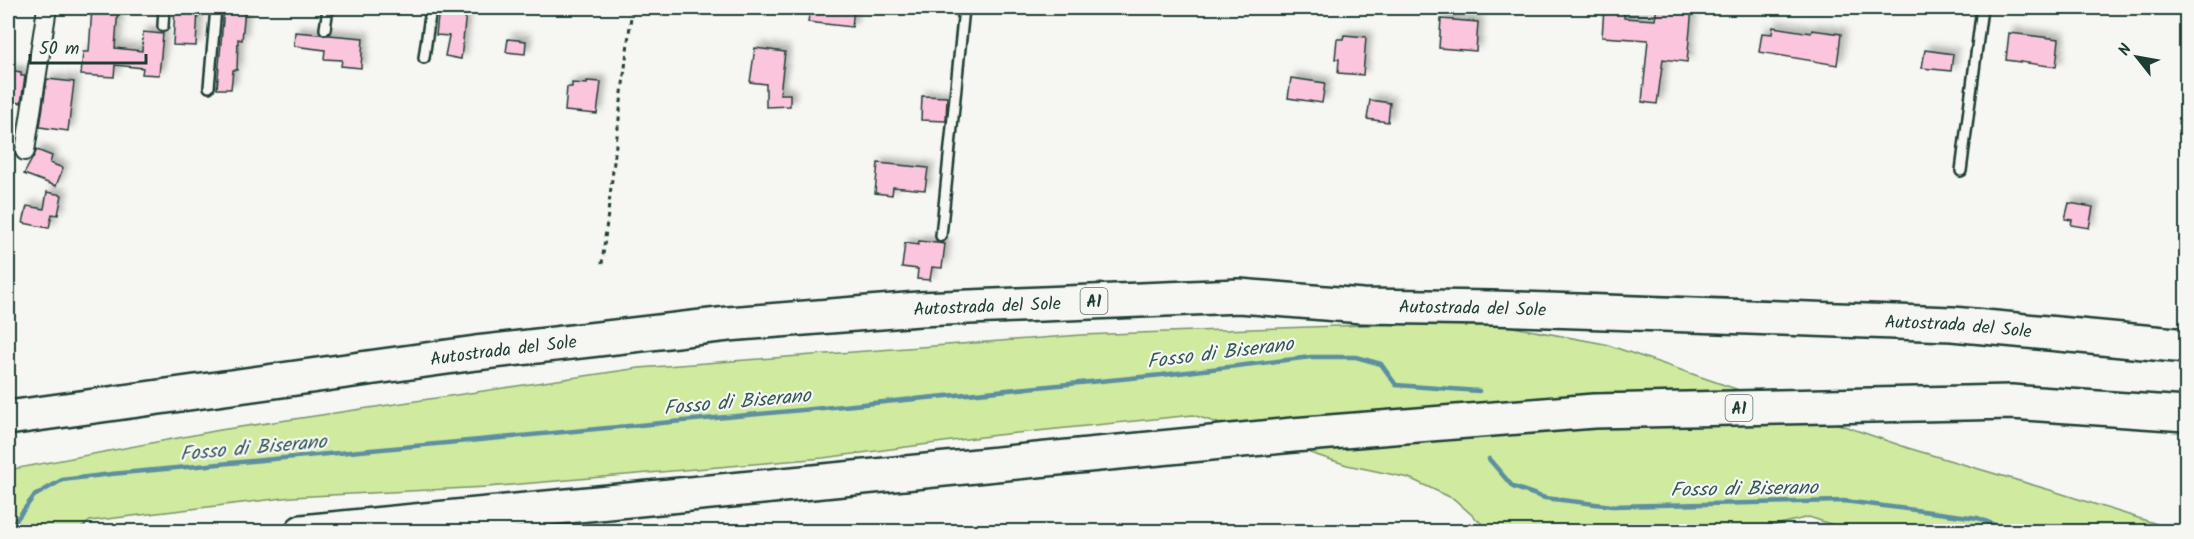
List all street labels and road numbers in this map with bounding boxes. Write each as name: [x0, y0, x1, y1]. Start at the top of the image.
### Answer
road number: A1: [1080, 288, 1108, 314]
street label: Autostrada del Sole: [913, 290, 1062, 325]
street label: Autostrada del Sole: [1399, 294, 1547, 326]
street label: Autostrada del Sole: [1884, 309, 2033, 347]
street label: Autostrada del Sole: [428, 329, 578, 375]
road number: A1: [1726, 395, 1752, 421]

